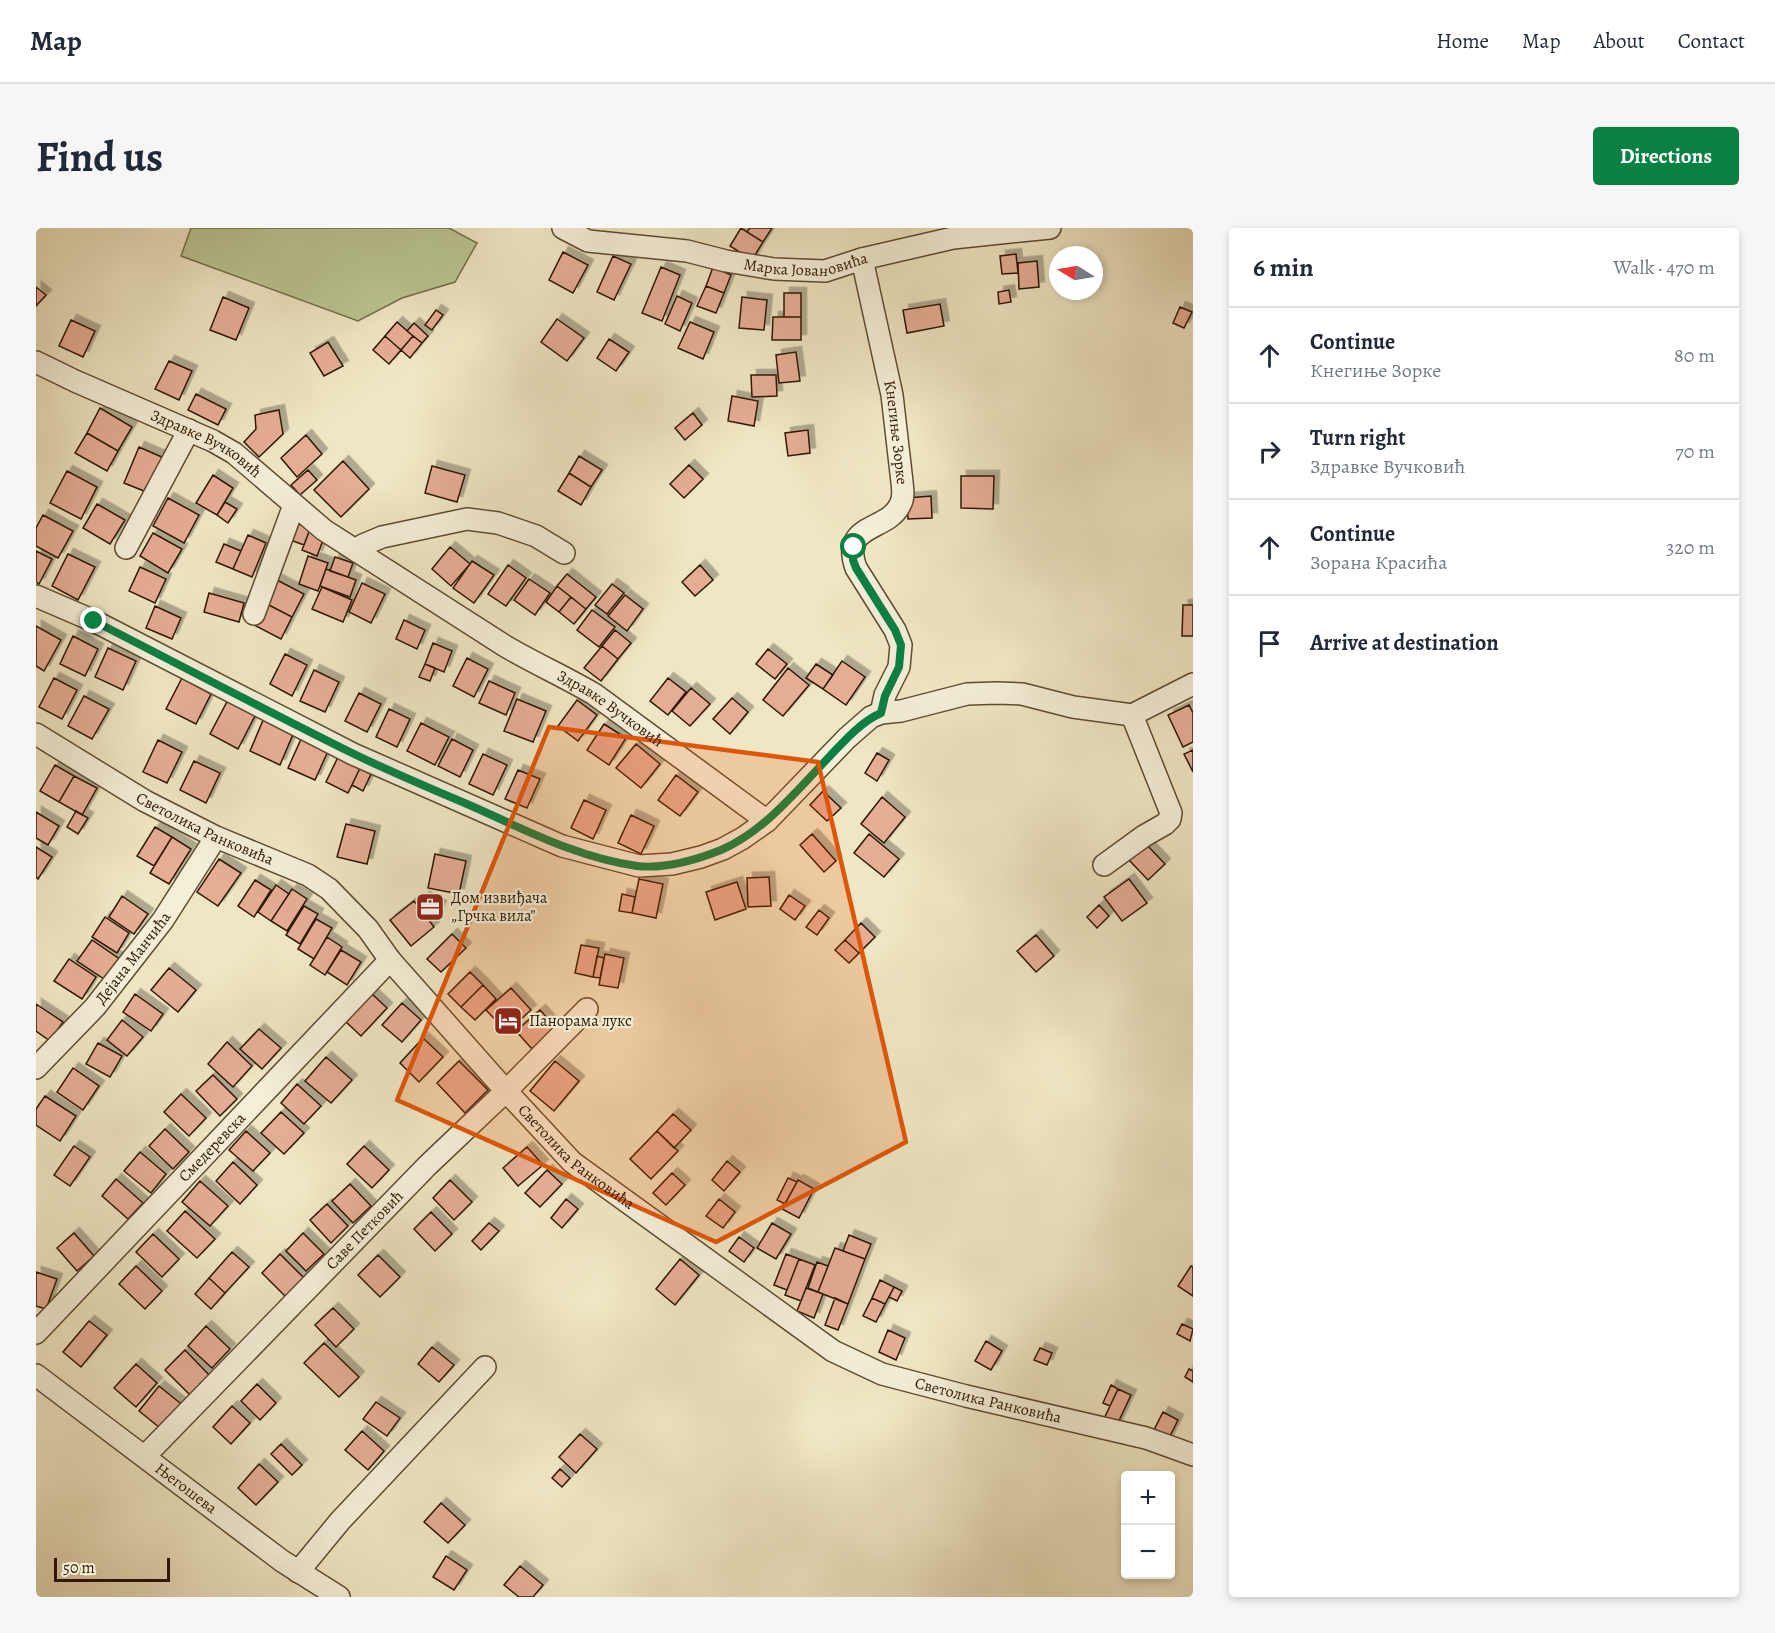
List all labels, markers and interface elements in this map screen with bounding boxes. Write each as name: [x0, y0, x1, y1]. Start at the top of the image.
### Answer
text: Map: [30, 22, 82, 60]
text: Home: [1436, 27, 1489, 55]
text: Map: [1522, 27, 1560, 55]
text: About: [1593, 27, 1645, 55]
text: Contact: [1678, 27, 1745, 55]
button: Directions: [1593, 127, 1739, 185]
text: Find us: [36, 128, 163, 185]
north arrow: [1049, 246, 1103, 300]
street label: Марка Јовановића: [742, 247, 870, 282]
text: 6 min: [1253, 250, 1314, 285]
text: Walk · 470 m: [1613, 254, 1715, 281]
text: Continue: [1310, 327, 1395, 357]
icon: ahead: [1253, 339, 1286, 372]
text: 80 m: [1674, 342, 1715, 369]
text: Кнегиње Зорке: [1310, 357, 1441, 384]
street label: Кнегиње Зорке: [878, 378, 913, 486]
street label: Здравке Вучковић: [147, 404, 267, 483]
text: Turn right: [1310, 423, 1406, 453]
icon: right: [1253, 435, 1286, 468]
text: 70 m: [1675, 438, 1715, 465]
text: Здравке Вучковић: [1310, 453, 1465, 480]
text: Continue: [1310, 519, 1395, 549]
icon: ahead: [1253, 531, 1286, 564]
route start: [840, 533, 866, 559]
text: 320 m: [1666, 534, 1715, 561]
text: Зорана Красића: [1310, 549, 1447, 576]
route end: [80, 607, 106, 633]
icon: arrive: [1253, 627, 1286, 660]
text: Arrive at destination: [1310, 628, 1499, 658]
street label: Здравке Вучковић: [553, 665, 668, 753]
street label: Светолика Ранковића: [132, 787, 278, 871]
place label: Дом извиђача „Грчка вила”: [451, 887, 548, 927]
office icon: Дом извиђача „Грчка вила”: [414, 891, 446, 923]
street label: Дејана Манчића: [90, 907, 177, 1009]
hotel icon: Панорама лукс: [492, 1005, 524, 1037]
place label: Панорама лукс: [529, 1010, 632, 1032]
street label: Светолика Ранковића: [513, 1099, 640, 1215]
street label: Смедеревска: [174, 1107, 251, 1187]
street label: Саве Петковић: [321, 1185, 409, 1275]
street label: Светолика Ранковића: [913, 1372, 1064, 1429]
street label: Његошева: [150, 1458, 222, 1519]
map controls: [1121, 1471, 1175, 1579]
button: +: [1121, 1471, 1175, 1525]
button: −: [1121, 1525, 1175, 1579]
scale bar: [54, 1555, 170, 1582]
text: 50 m: [63, 1557, 95, 1579]

